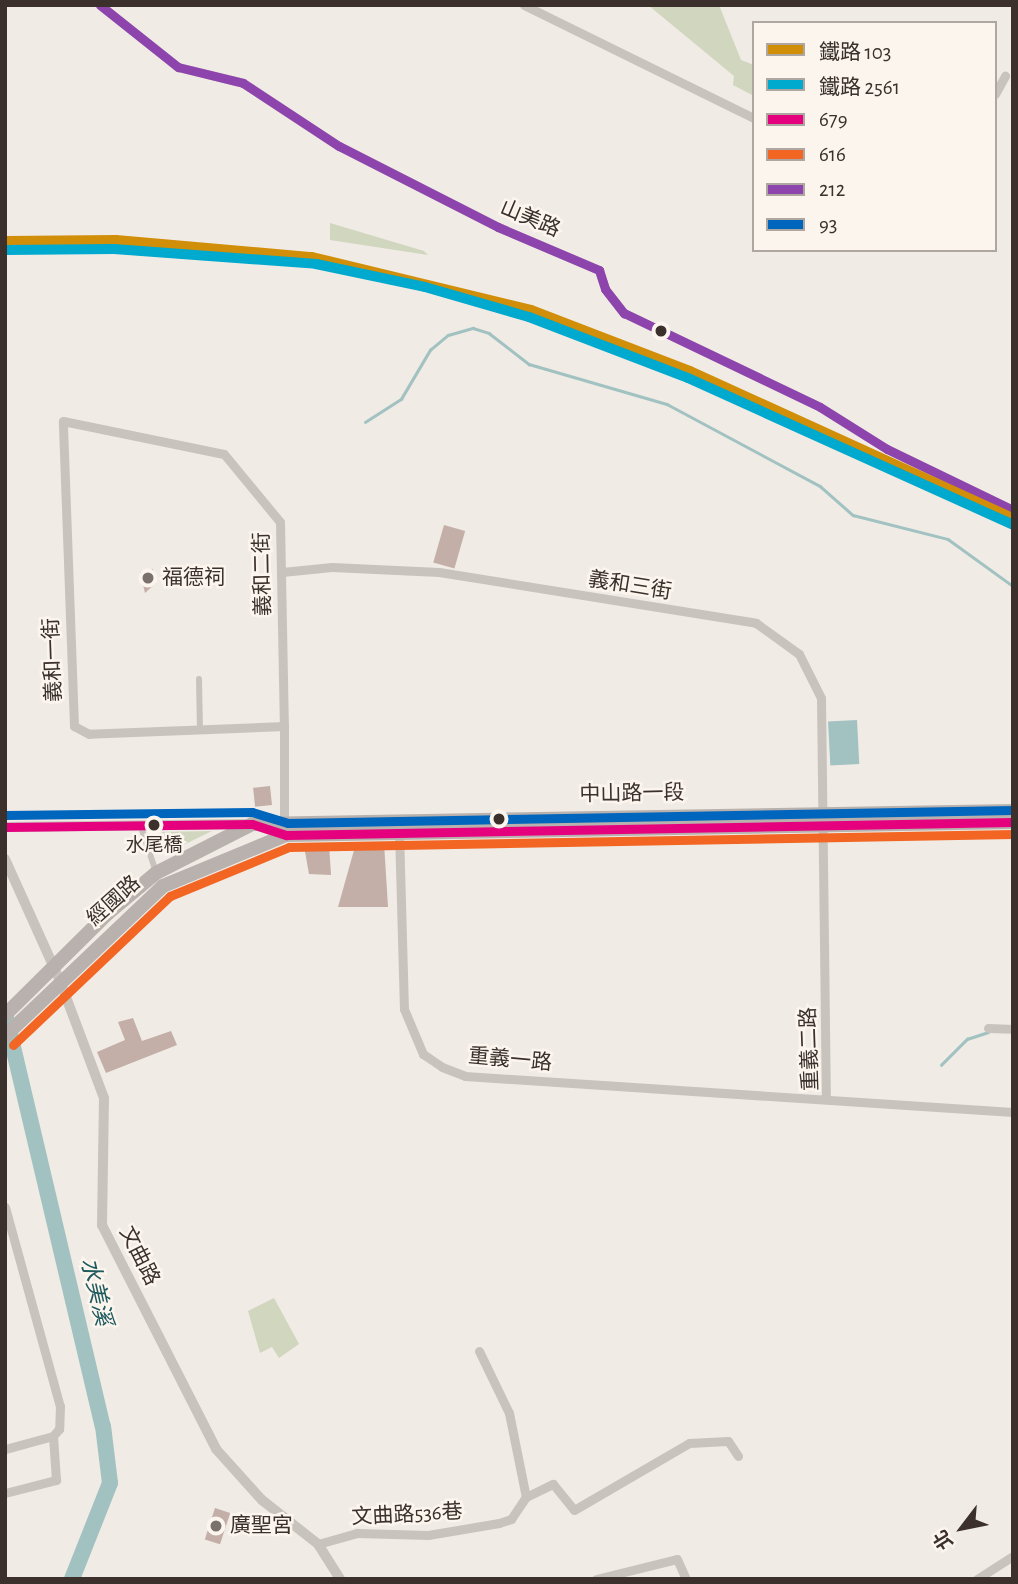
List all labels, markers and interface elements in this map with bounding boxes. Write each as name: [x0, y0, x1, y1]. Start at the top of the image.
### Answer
legend: [752, 21, 997, 252]
text: 鐵路 103: [819, 42, 891, 63]
text: 鐵路 2561: [819, 77, 900, 98]
text: 679: [819, 109, 848, 130]
text: 616: [819, 144, 846, 165]
text: 212: [819, 179, 845, 200]
street label: 山美路: [496, 195, 564, 243]
text: 93: [819, 214, 838, 235]
unlabelled marker: [654, 324, 668, 338]
street label: 義和二街: [250, 532, 276, 616]
place label: 福德祠: [162, 565, 225, 591]
street label: 義和三街: [587, 567, 673, 605]
marker: 福德祠: [140, 570, 156, 586]
street label: 義和一街: [39, 618, 67, 702]
street label: 中山路一段: [579, 780, 685, 808]
unlabelled marker: [492, 812, 506, 826]
marker: 水尾橋: [147, 818, 161, 832]
place label: 水尾橋: [126, 835, 182, 857]
street label: 經國路: [82, 871, 146, 931]
street label: 重義二路: [796, 1007, 824, 1091]
street label: 重義一路: [467, 1044, 553, 1076]
street label: 文曲路: [113, 1222, 165, 1290]
water label: 水美溪: [74, 1255, 116, 1329]
north arrow: [927, 1493, 997, 1563]
street label: 文曲路536巷: [351, 1500, 463, 1530]
place label: 廣聖宮: [230, 1513, 293, 1539]
marker: 廣聖宮: [208, 1518, 224, 1534]
text: 北: [931, 1526, 957, 1552]

